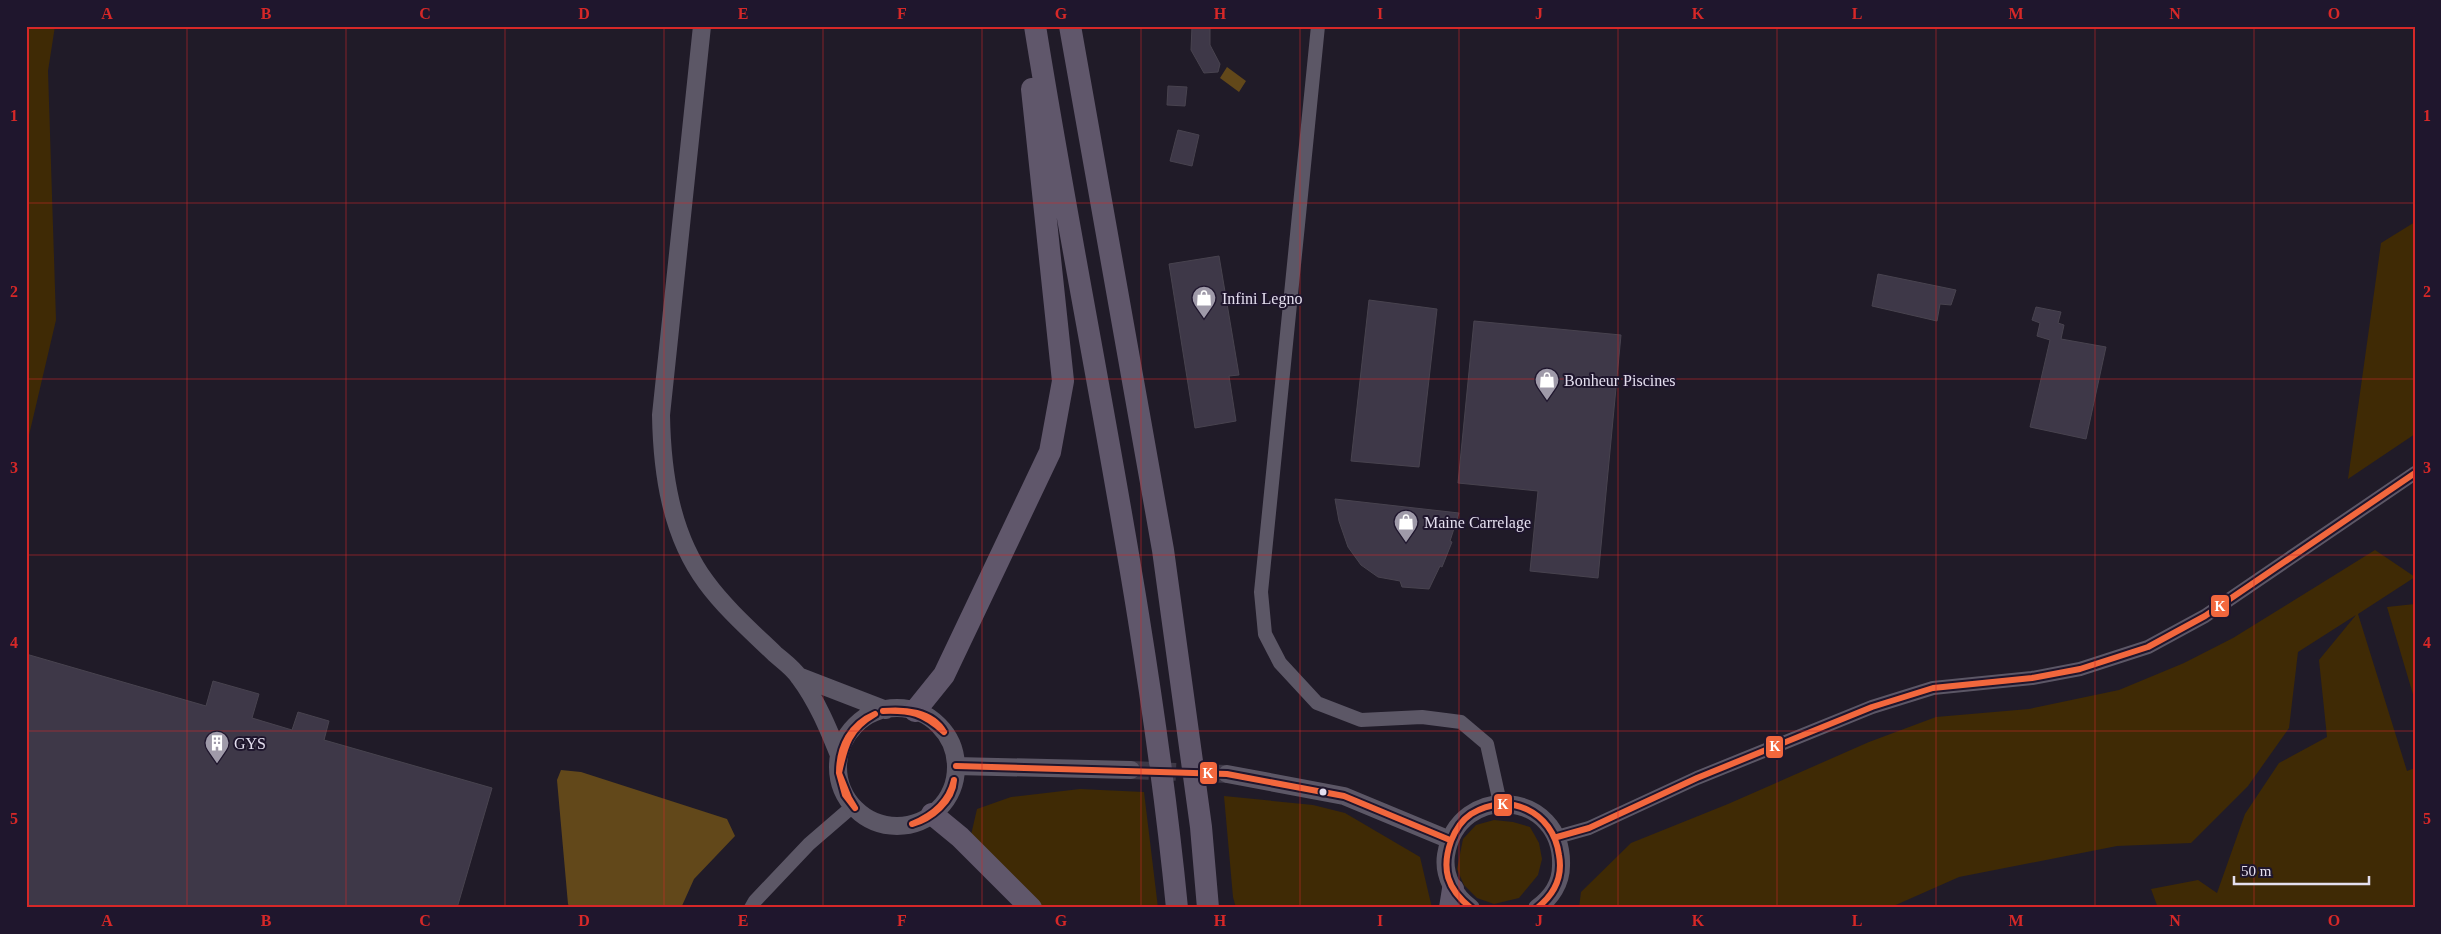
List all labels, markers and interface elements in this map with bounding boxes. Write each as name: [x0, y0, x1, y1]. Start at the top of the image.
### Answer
text: A: [101, 5, 113, 22]
text: B: [261, 5, 272, 22]
text: C: [419, 5, 431, 22]
text: D: [578, 5, 590, 22]
text: E: [738, 5, 748, 22]
text: F: [897, 5, 907, 22]
text: G: [1055, 5, 1068, 22]
text: H: [1214, 5, 1227, 22]
text: I: [1377, 5, 1383, 22]
text: J: [1535, 5, 1543, 22]
text: K: [1692, 5, 1705, 22]
text: L: [1852, 5, 1862, 22]
text: M: [2008, 5, 2024, 22]
text: N: [2169, 5, 2181, 22]
text: O: [2328, 5, 2340, 22]
text: 1: [10, 107, 18, 124]
text: 1: [2423, 107, 2431, 124]
text: 2: [10, 283, 18, 300]
text: 2: [2423, 283, 2431, 300]
shop icon: Infini Legno: [1191, 285, 1217, 319]
place label: Infini Legno: [1222, 290, 1302, 308]
shop icon: Bonheur Piscines: [1534, 367, 1560, 401]
place label: Bonheur Piscines: [1564, 372, 1676, 389]
text: 3: [10, 459, 18, 476]
text: 3: [2423, 459, 2431, 476]
shop icon: Maine Carrelage: [1393, 509, 1419, 543]
place label: Maine Carrelage: [1424, 514, 1531, 532]
line badge: K: [2210, 594, 2230, 618]
text: K: [2215, 599, 2226, 614]
text: 4: [10, 634, 18, 651]
text: 4: [2423, 634, 2431, 651]
building icon: GYS: [204, 730, 230, 764]
place label: GYS: [234, 735, 266, 752]
line badge: K: [1765, 735, 1784, 759]
text: K: [1770, 739, 1781, 754]
line badge: K: [1199, 761, 1218, 785]
text: K: [1203, 766, 1214, 781]
unlabelled marker: [1318, 787, 1328, 797]
line badge: K: [1493, 793, 1513, 817]
text: K: [1498, 797, 1509, 812]
text: 5: [10, 810, 18, 827]
text: 5: [2423, 810, 2431, 827]
scale bar: [2234, 854, 2368, 886]
text: 50 m: [2241, 863, 2272, 879]
text: A: [101, 912, 113, 929]
text: B: [261, 912, 272, 929]
text: C: [419, 912, 431, 929]
text: D: [578, 912, 590, 929]
text: E: [738, 912, 748, 929]
text: F: [897, 912, 907, 929]
text: G: [1055, 912, 1068, 929]
text: H: [1214, 912, 1227, 929]
text: I: [1377, 912, 1383, 929]
text: J: [1535, 912, 1543, 929]
text: K: [1692, 912, 1705, 929]
text: L: [1852, 912, 1862, 929]
text: M: [2008, 912, 2024, 929]
text: N: [2169, 912, 2181, 929]
text: O: [2328, 912, 2340, 929]

